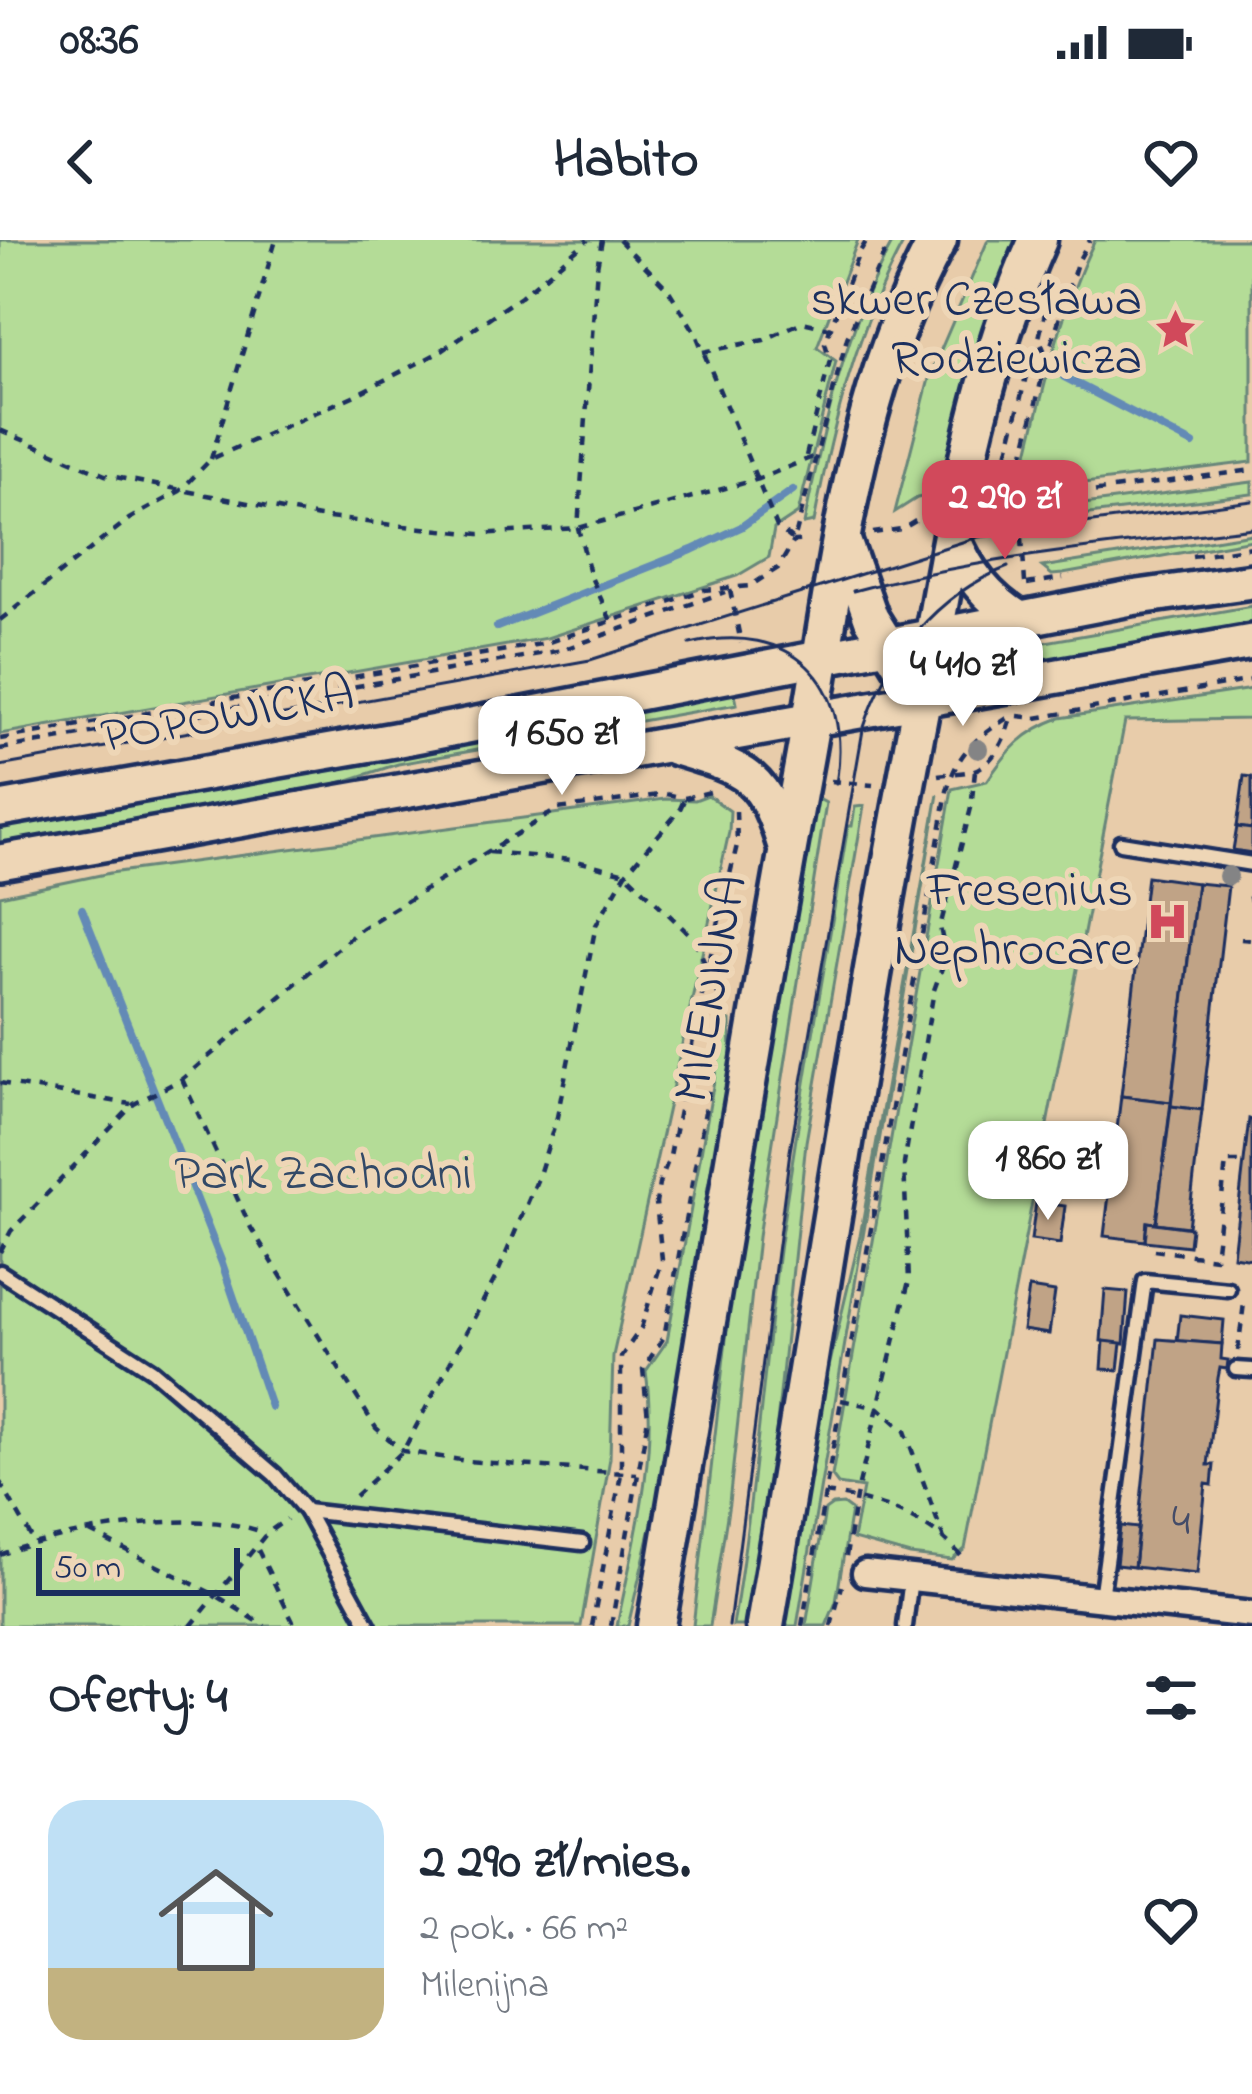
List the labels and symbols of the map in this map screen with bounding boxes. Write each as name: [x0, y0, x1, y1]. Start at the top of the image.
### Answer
place label: skwer Czesława Rodziewicza: [811, 264, 1142, 398]
place icon: skwer Czesława Rodziewicza: [1153, 307, 1199, 353]
pin: 2 290 zł: [881, 460, 1129, 562]
pin: 4 410 zł: [839, 627, 1087, 729]
street label: POPOWICKA: [96, 658, 360, 776]
pin: 1 650 zł: [438, 696, 686, 798]
place label: Fresenius Nephrocare: [894, 855, 1133, 989]
street label: MILENIJNA: [656, 869, 770, 1109]
hospital icon: Fresenius Nephrocare: [1144, 898, 1190, 944]
pin: 1 860 zł: [924, 1121, 1172, 1223]
park label: Park Zachodni: [174, 1138, 472, 1213]
house number: 4: [1172, 1490, 1190, 1556]
scale bar: [36, 1542, 240, 1595]

